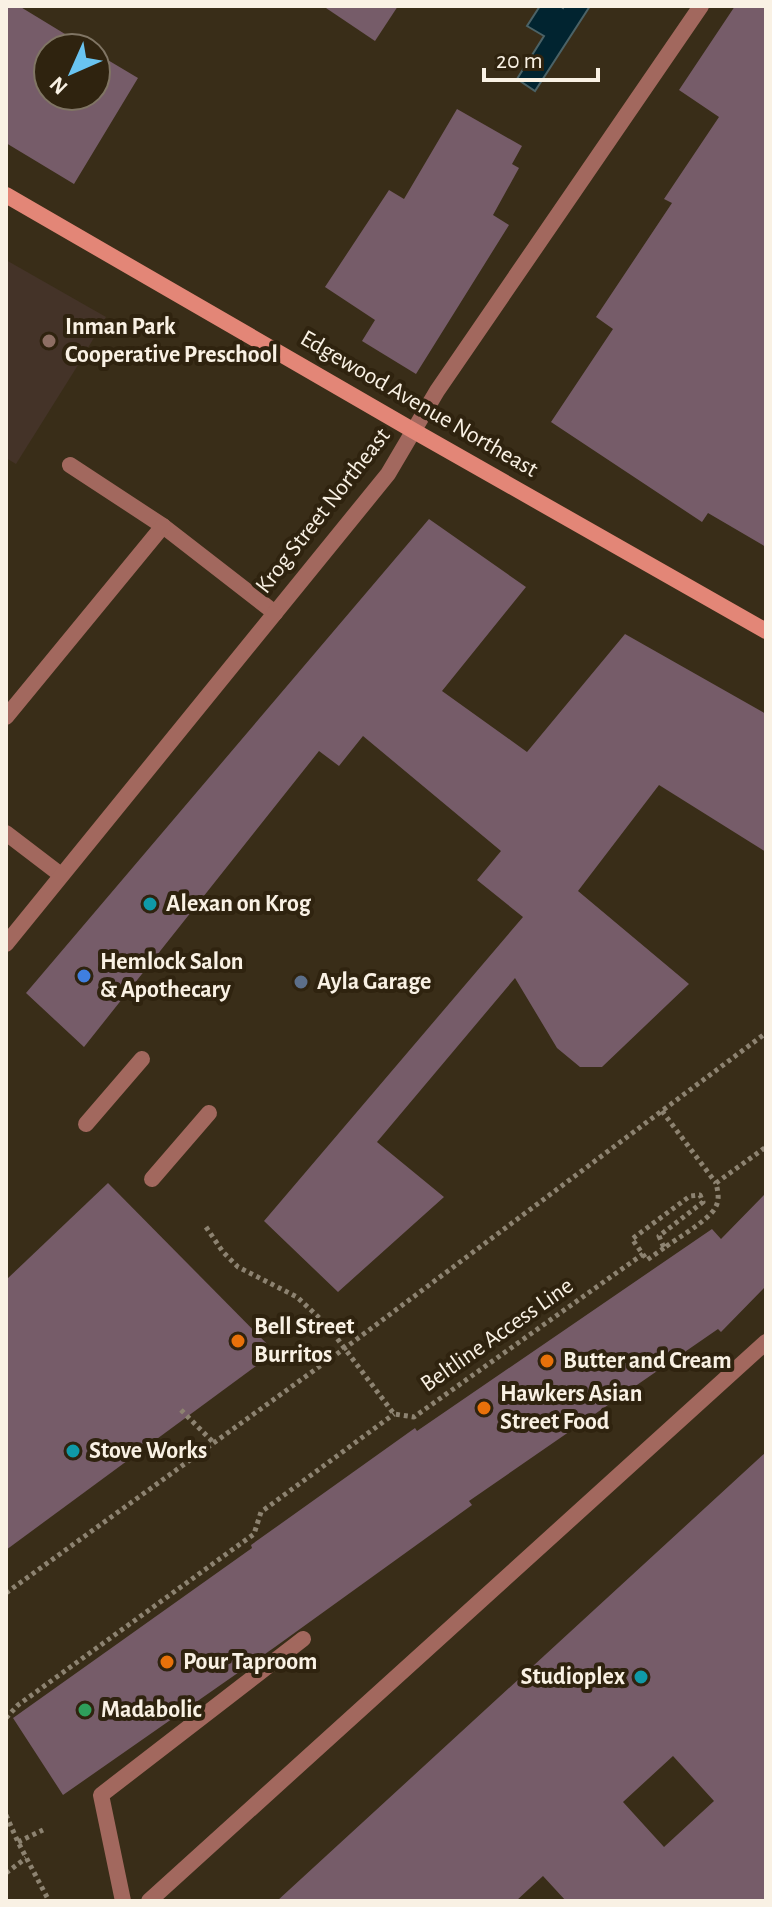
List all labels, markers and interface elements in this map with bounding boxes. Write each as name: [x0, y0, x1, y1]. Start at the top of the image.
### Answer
north arrow: [32, 32, 112, 112]
scale bar: [484, 32, 598, 82]
text: 20 m: [496, 49, 543, 73]
text: N: [45, 72, 72, 99]
place label: Inman Park Cooperative Preschool: [65, 315, 278, 367]
street label: Edgewood Avenue Northeast: [296, 326, 542, 482]
marker: Inman Park Cooperative Preschool: [40, 332, 58, 350]
street label: Krog Street Northeast: [251, 424, 395, 598]
place label: Alexan on Krog: [166, 892, 312, 916]
marker: Alexan on Krog: [141, 895, 159, 913]
place label: Hemlock Salon & Apothecary: [100, 950, 244, 1002]
marker: Hemlock Salon & Apothecary: [75, 967, 93, 985]
place label: Ayla Garage: [317, 970, 431, 994]
marker: Ayla Garage: [292, 973, 310, 991]
street label: Beltline Access Line: [416, 1273, 578, 1397]
place label: Bell Street Burritos: [254, 1315, 354, 1367]
marker: Bell Street Burritos: [229, 1332, 247, 1350]
place label: Butter and Cream: [563, 1349, 732, 1373]
marker: Butter and Cream: [538, 1352, 556, 1370]
place label: Hawkers Asian Street Food: [500, 1382, 642, 1434]
marker: Hawkers Asian Street Food: [475, 1399, 493, 1417]
place label: Stove Works: [89, 1439, 207, 1463]
marker: Stove Works: [64, 1442, 82, 1460]
place label: Pour Taproom: [183, 1650, 317, 1674]
marker: Pour Taproom: [158, 1653, 176, 1671]
place label: Studioplex: [521, 1665, 625, 1689]
marker: Studioplex: [632, 1668, 650, 1686]
place label: Madabolic: [101, 1698, 202, 1722]
marker: Madabolic: [76, 1701, 94, 1719]

